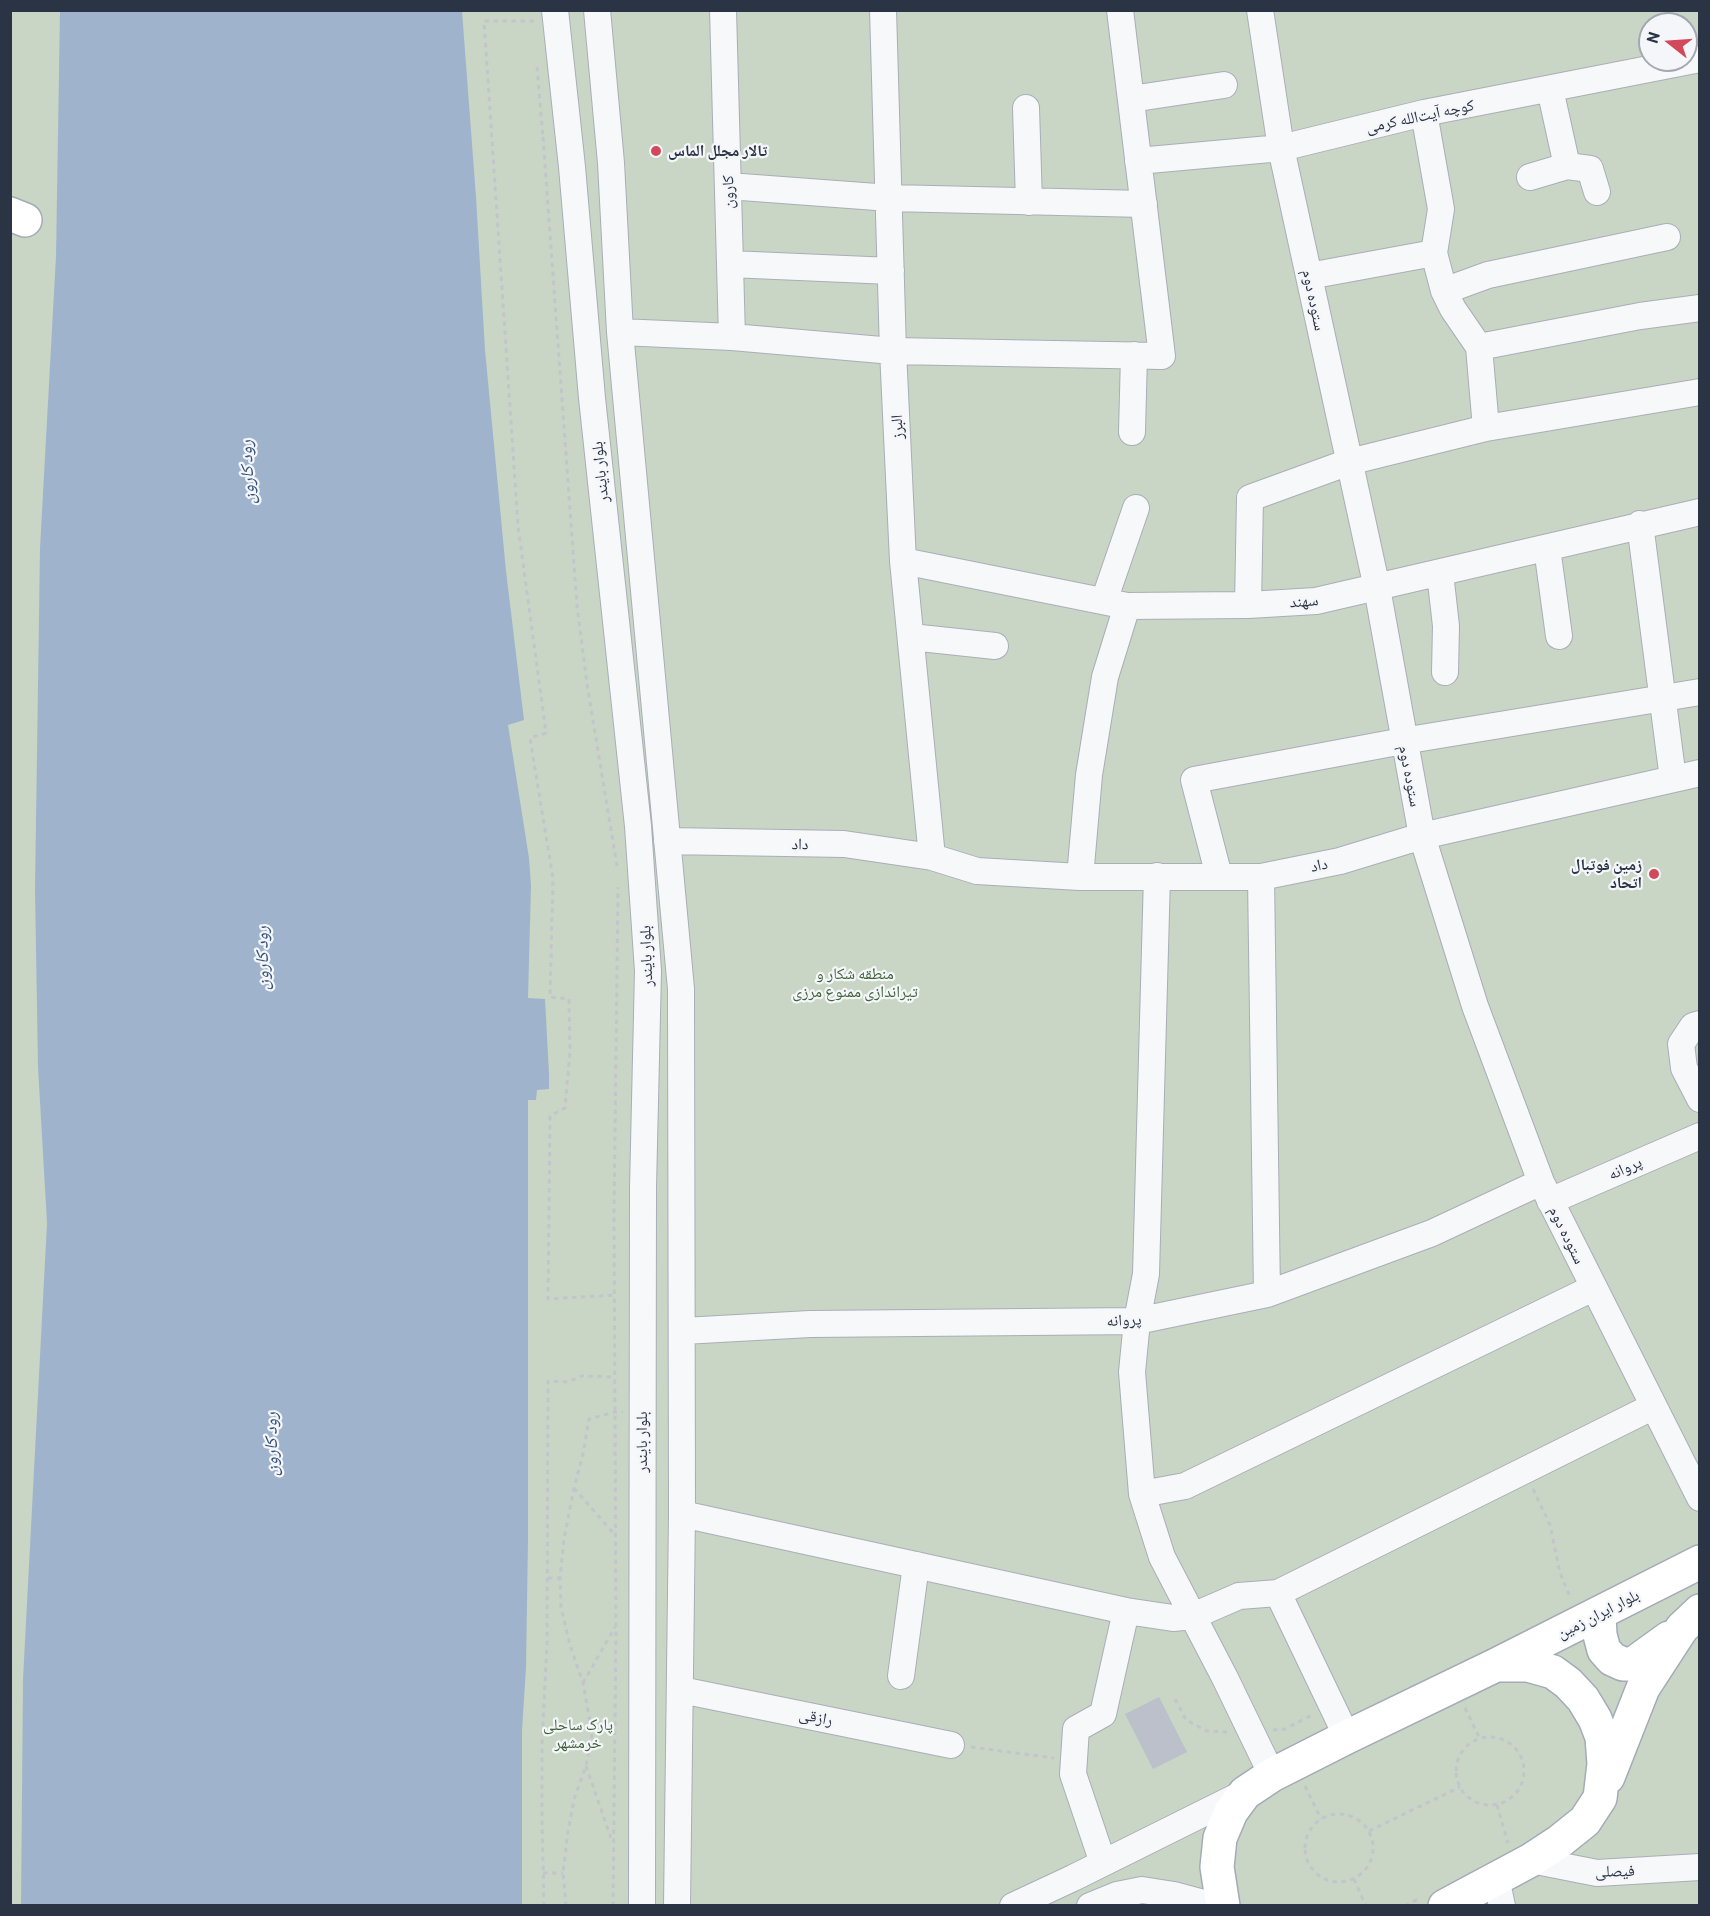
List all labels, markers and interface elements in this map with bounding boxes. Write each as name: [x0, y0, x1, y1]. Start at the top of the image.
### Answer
north arrow: [1638, 12, 1698, 72]
text: N: [1642, 29, 1663, 45]
street label: کوچه آیت‌الله کرمی: [1364, 95, 1476, 137]
place label: تالار مجلل الماس: [668, 141, 767, 161]
marker: تالار مجلل الماس: [649, 144, 663, 158]
street label: کارون: [718, 175, 738, 209]
street label: ستوده دوم: [1298, 268, 1330, 332]
street label: البرز: [887, 414, 907, 440]
water label: رود کارون: [235, 439, 259, 505]
street label: بلوار بایندر: [587, 440, 613, 504]
street label: سهند: [1289, 590, 1319, 612]
street label: ستوده دوم: [1395, 744, 1425, 808]
street label: داد: [791, 834, 809, 854]
street label: داد: [1309, 854, 1329, 876]
place label: زمین فوتبال اتحاد: [1571, 855, 1642, 893]
marker: زمین فوتبال اتحاد: [1647, 867, 1661, 881]
street label: بلوار بایندر: [635, 925, 657, 987]
water label: رود کارون: [251, 926, 273, 990]
park label: منطقه شکار و تیراندازی ممنوع مرزی: [792, 964, 918, 1002]
street label: پروانه: [1605, 1152, 1645, 1184]
street label: ستوده دوم: [1545, 1203, 1589, 1267]
street label: پروانه: [1106, 1310, 1142, 1330]
street label: بلوار بایندر: [632, 1411, 652, 1473]
water label: رود کارون: [260, 1412, 282, 1476]
street label: بلوار ایران زمین: [1554, 1585, 1642, 1643]
street label: رازقی: [798, 1704, 834, 1730]
park label: پارک ساحلی خرمشهر: [543, 1715, 613, 1753]
street label: فیصلی: [1595, 1861, 1635, 1881]

